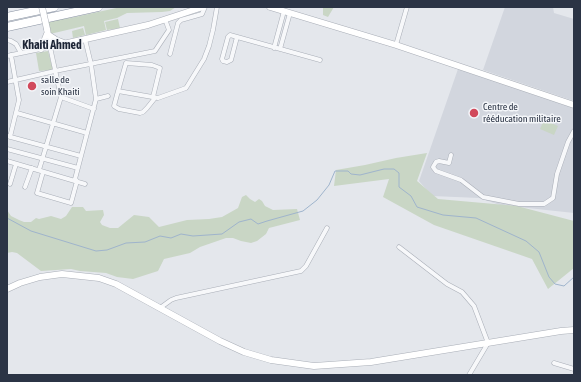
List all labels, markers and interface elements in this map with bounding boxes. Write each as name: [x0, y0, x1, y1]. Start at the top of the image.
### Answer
district label: Khaiti Ahmed: [22, 38, 82, 52]
place label: salle de soin Khaiti: [41, 74, 80, 98]
marker: salle de soin Khaiti: [26, 80, 38, 92]
place label: Centre de rééducation militaire: [483, 101, 561, 124]
marker: Centre de rééducation militaire: [468, 107, 480, 119]

